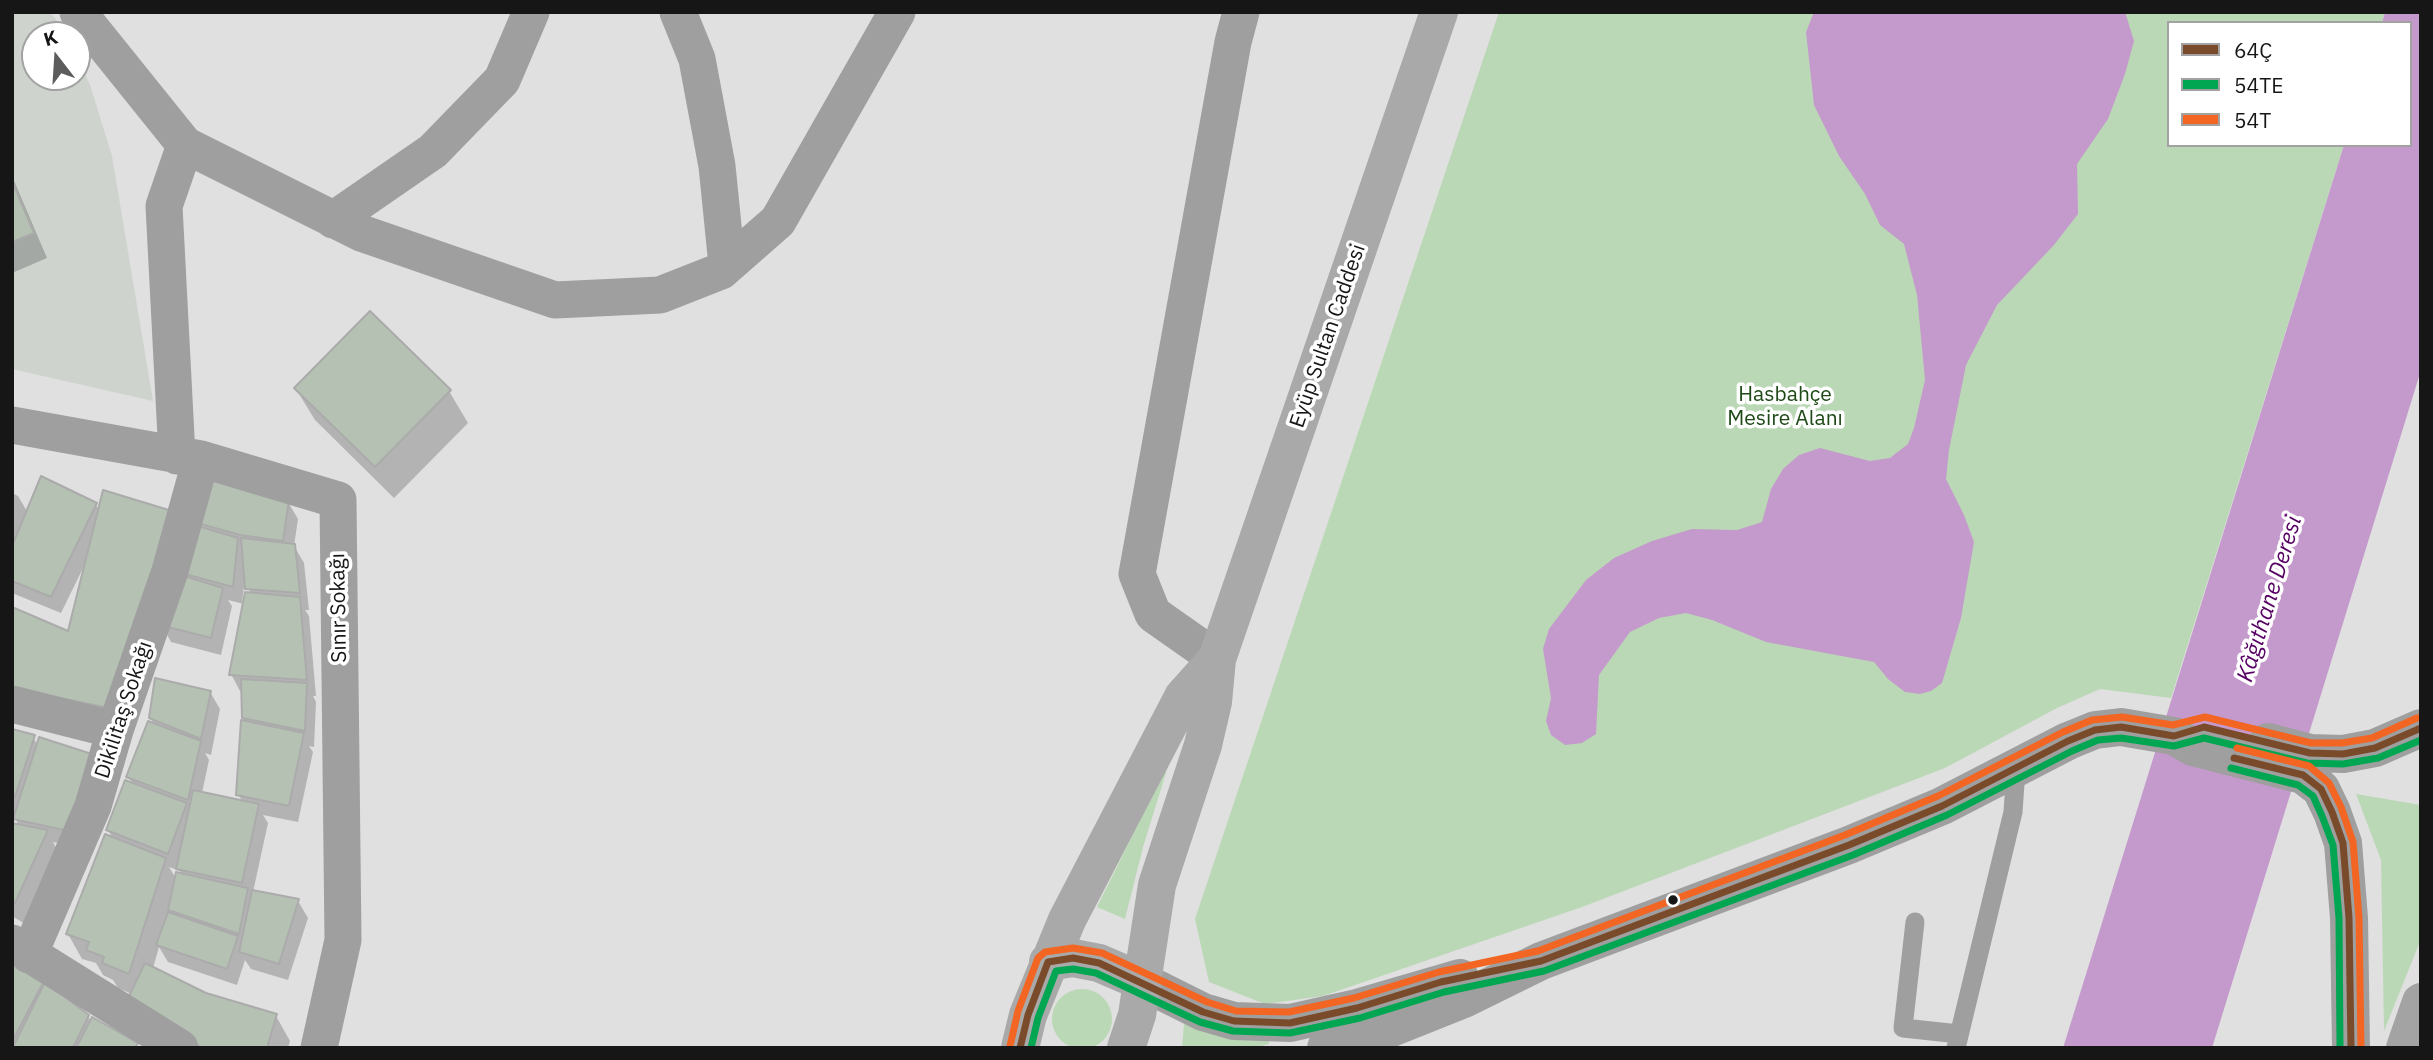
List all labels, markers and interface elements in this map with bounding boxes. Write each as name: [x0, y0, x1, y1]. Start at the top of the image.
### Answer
north arrow: [21, 21, 91, 91]
legend: [2167, 21, 2412, 147]
text: K: [41, 24, 60, 51]
text: 64Ç: [2234, 36, 2272, 64]
text: 54TE: [2234, 71, 2283, 99]
text: 54T: [2234, 106, 2271, 134]
street label: Eyüp Sultan Caddesi: [1285, 241, 1371, 431]
park label: Hasbahçe Mesire Alanı: [1727, 382, 1843, 432]
water label: Kâğıthane Deresi: [2232, 513, 2308, 685]
street label: Sınır Sokağı: [325, 553, 353, 663]
street label: Dikilitaş Sokağı: [90, 638, 158, 782]
unlabelled marker: [1666, 893, 1680, 907]

